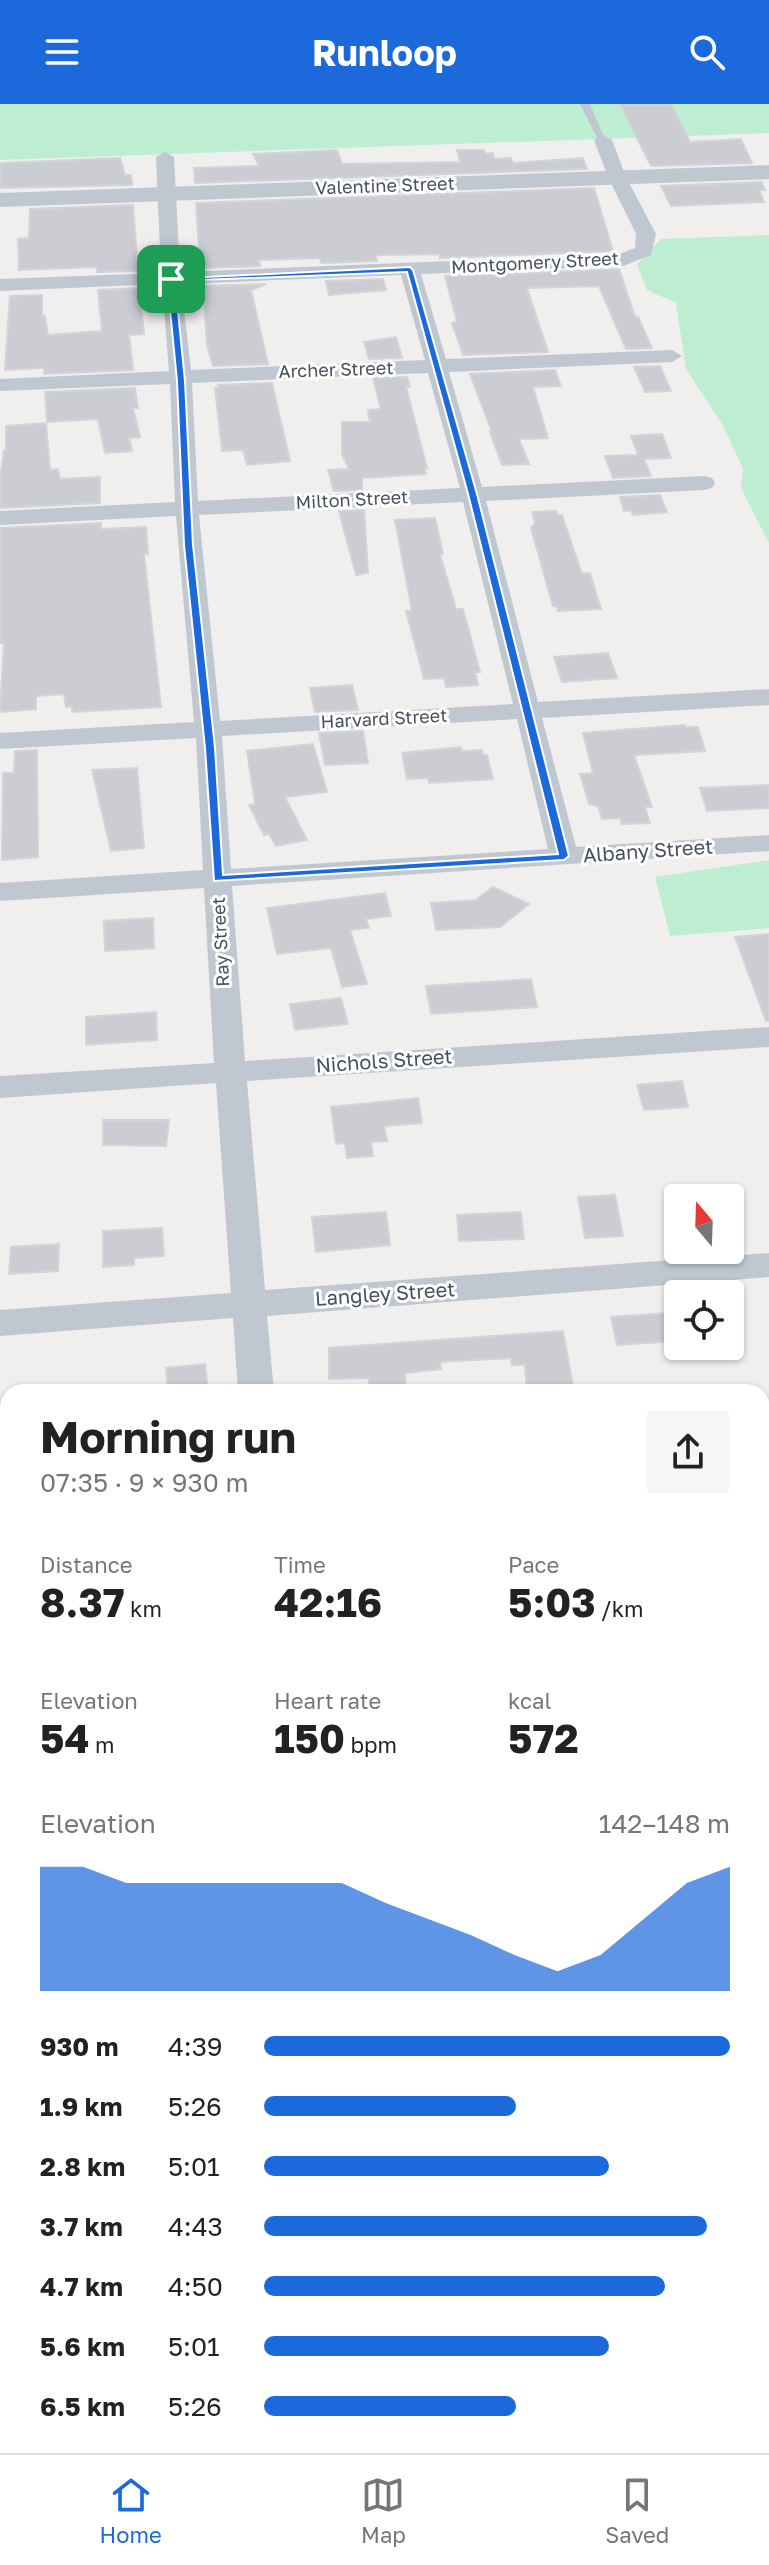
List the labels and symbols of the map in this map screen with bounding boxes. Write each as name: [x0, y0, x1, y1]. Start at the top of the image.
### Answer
street label: Valentine Street: [315, 172, 455, 198]
pin: [137, 245, 205, 313]
street label: Montgomery Street: [450, 247, 619, 277]
street label: Archer Street: [278, 356, 394, 382]
street label: Milton Street: [295, 485, 409, 513]
street label: Harvard Street: [320, 704, 448, 732]
street label: Albany Street: [582, 833, 714, 867]
street label: Ray Street: [207, 897, 233, 987]
street label: Nichols Street: [315, 1043, 453, 1077]
north arrow: [664, 1184, 744, 1264]
street label: Langley Street: [314, 1276, 456, 1310]

